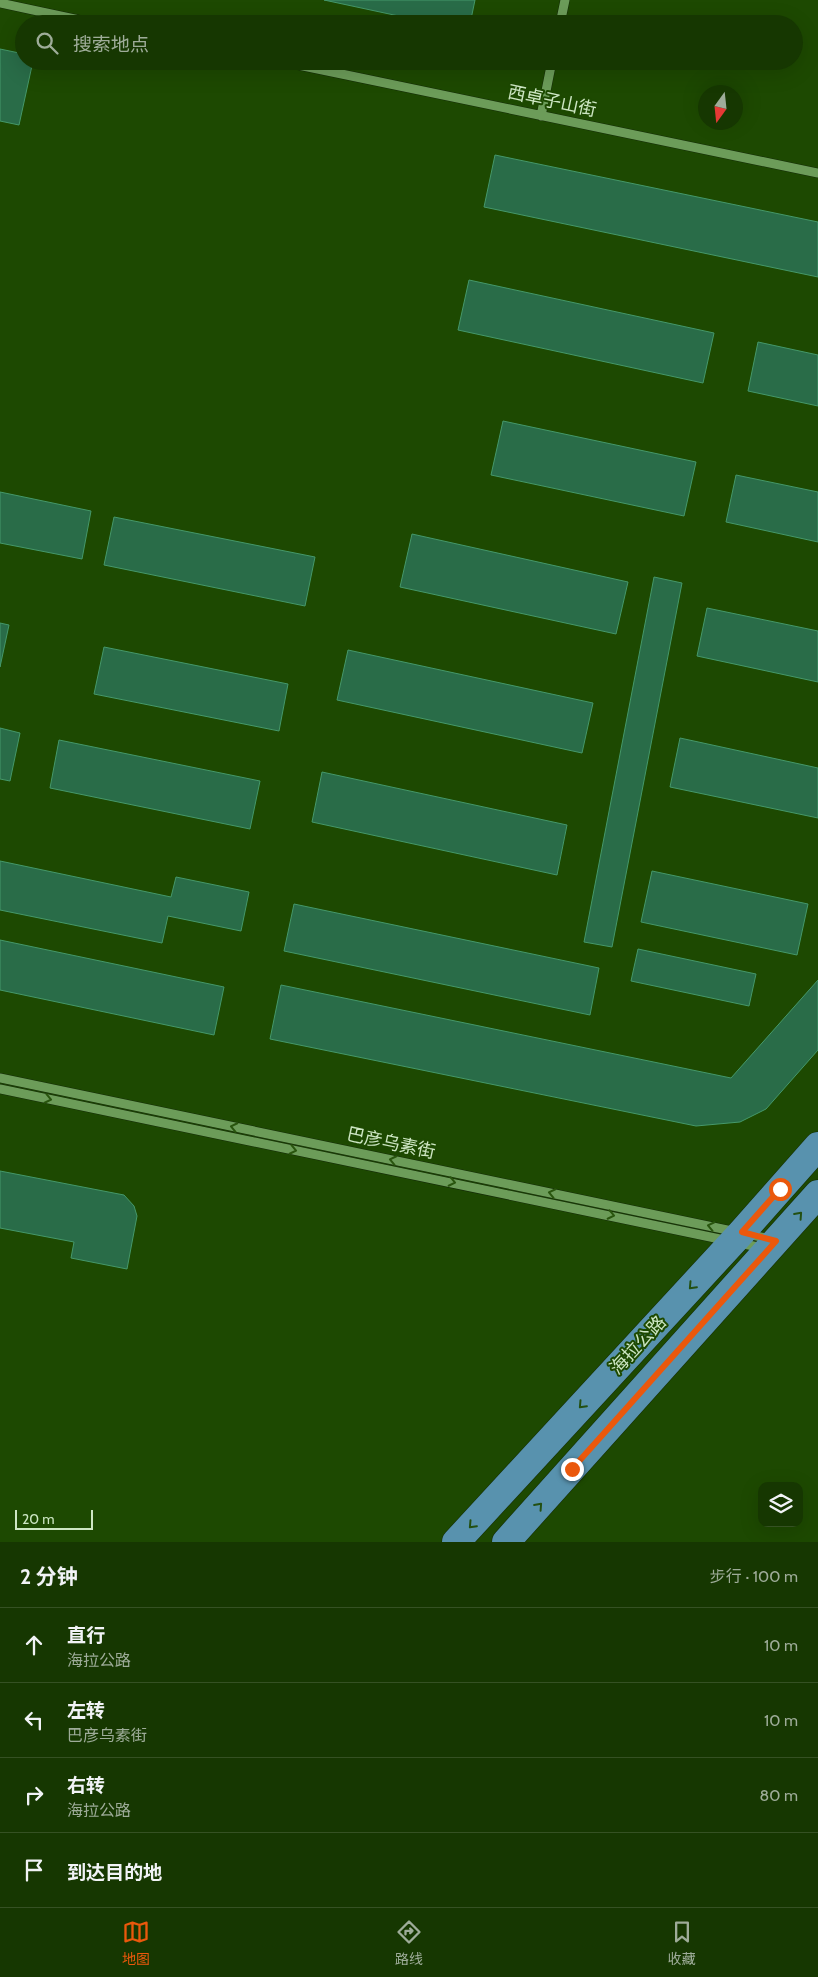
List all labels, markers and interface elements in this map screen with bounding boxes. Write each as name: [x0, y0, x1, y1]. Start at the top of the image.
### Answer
search box: [15, 15, 803, 70]
icon: search: [33, 29, 61, 57]
text: 搜索地点: [73, 33, 149, 56]
street label: 西卓子山街: [506, 81, 598, 121]
north arrow: [698, 85, 743, 130]
one-way arrow: [43, 1093, 52, 1104]
one-way arrow: [230, 1122, 239, 1132]
street label: 巴彦乌素街: [345, 1123, 437, 1163]
one-way arrow: [288, 1144, 297, 1154]
one-way arrow: [389, 1155, 398, 1166]
one-way arrow: [447, 1177, 456, 1187]
route start: [769, 1178, 792, 1201]
one-way arrow: [548, 1188, 557, 1199]
one-way arrow: [606, 1209, 615, 1220]
one-way arrow: [793, 1212, 802, 1221]
one-way arrow: [707, 1221, 716, 1232]
one-way arrow: [689, 1280, 698, 1289]
street label: 海拉公路: [605, 1311, 671, 1379]
one-way arrow: [579, 1400, 588, 1409]
route end: [561, 1458, 584, 1481]
map controls: [758, 1482, 803, 1527]
button: layers: [758, 1482, 803, 1527]
one-way arrow: [533, 1502, 542, 1511]
scale bar: [15, 1507, 92, 1530]
text: 20 m: [22, 1510, 55, 1528]
one-way arrow: [468, 1519, 477, 1528]
text: 2 分钟: [20, 1564, 78, 1589]
text: 步行 · 100 m: [710, 1567, 798, 1586]
text: 直行: [67, 1624, 105, 1647]
icon: ahead: [20, 1631, 48, 1659]
text: 10 m: [764, 1636, 798, 1655]
text: 海拉公路: [67, 1651, 131, 1670]
text: 左转: [67, 1699, 105, 1722]
icon: left: [20, 1706, 48, 1734]
text: 10 m: [764, 1711, 798, 1730]
text: 巴彦乌素街: [67, 1726, 147, 1745]
text: 右转: [67, 1774, 105, 1797]
icon: right: [20, 1781, 48, 1809]
text: 80 m: [760, 1786, 798, 1805]
text: 海拉公路: [67, 1801, 131, 1820]
icon: arrive: [20, 1856, 48, 1884]
text: 到达目的地: [67, 1861, 162, 1884]
tab: 地图: [122, 1918, 150, 1968]
tab: 路线: [395, 1918, 423, 1968]
tab: 收藏: [668, 1918, 696, 1968]

